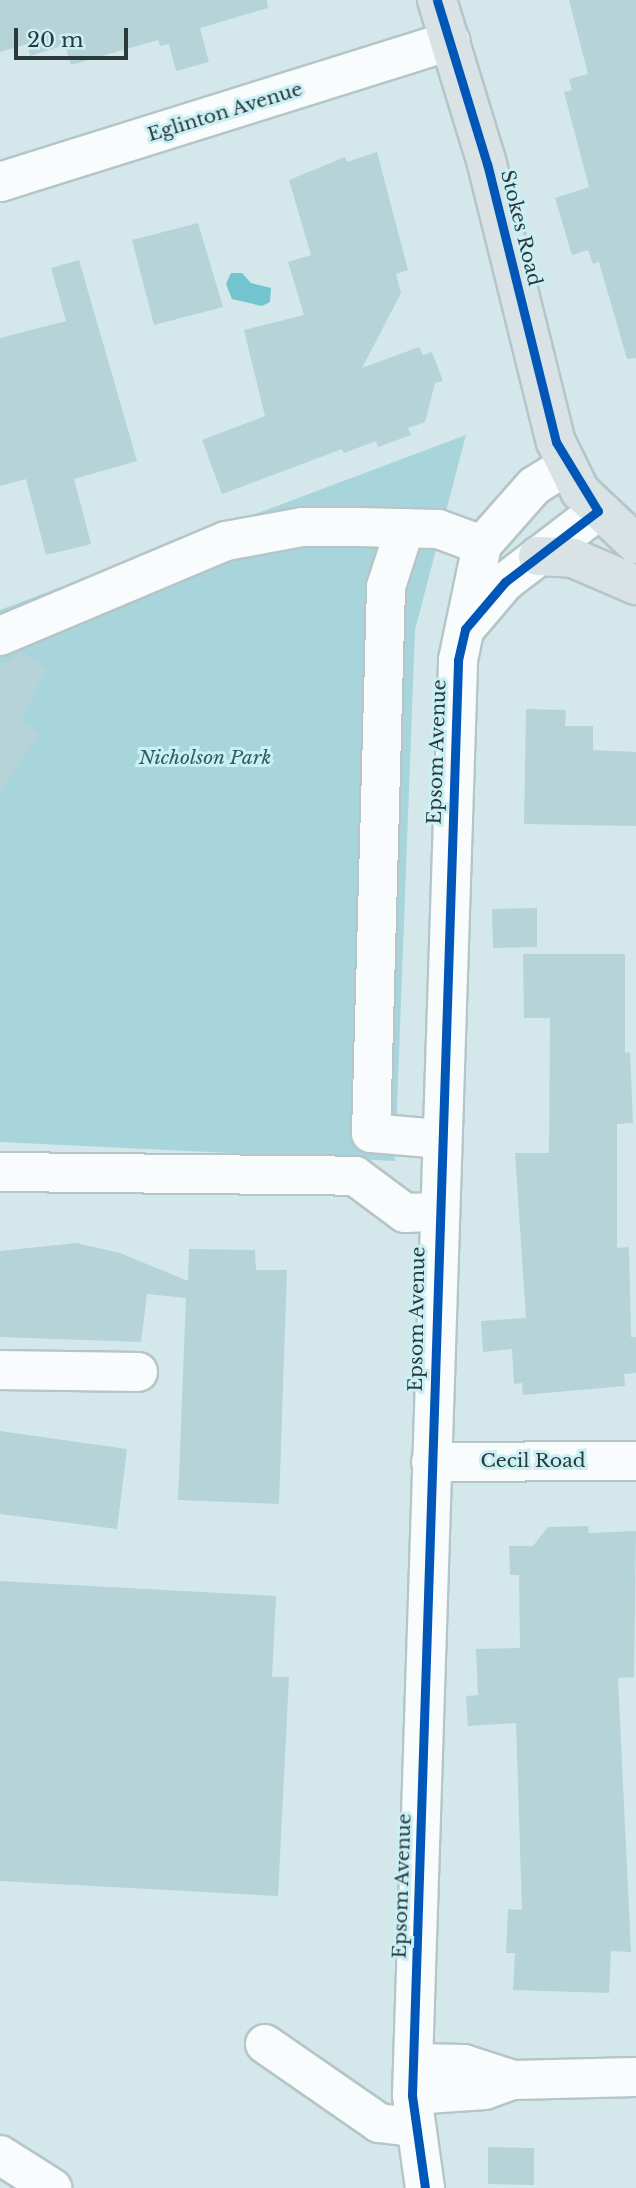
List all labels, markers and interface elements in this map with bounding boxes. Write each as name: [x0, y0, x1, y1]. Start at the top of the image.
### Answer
scale bar: [18, 14, 131, 58]
text: 20 m: [27, 27, 84, 53]
street label: Eglinton Avenue: [144, 78, 306, 146]
street label: Stokes Road: [496, 168, 546, 288]
street label: Epsom Avenue: [423, 679, 451, 825]
park label: Nicholson Park: [139, 747, 271, 769]
street label: Epsom Avenue: [404, 1246, 430, 1392]
street label: Cecil Road: [481, 1450, 585, 1472]
street label: Epsom Avenue: [388, 1813, 416, 1959]

